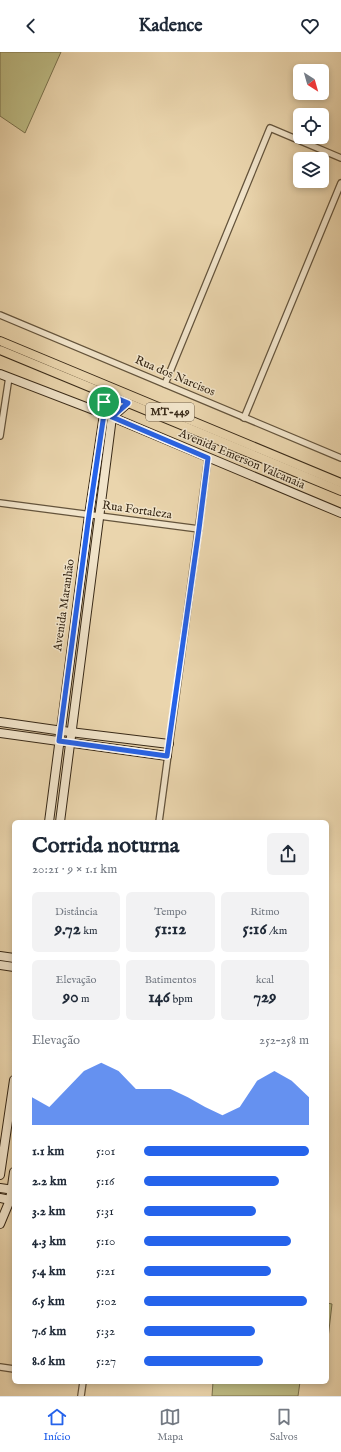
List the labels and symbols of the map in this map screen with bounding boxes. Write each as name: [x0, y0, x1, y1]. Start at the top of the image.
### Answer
north arrow: [293, 64, 329, 100]
street label: Rua dos Narcisos: [133, 352, 217, 400]
pin: [87, 385, 121, 419]
road number: MT-449: [146, 403, 194, 421]
street label: Avenida Emerson Valcanaia: [176, 425, 308, 493]
street label: Rua Fortaleza: [101, 498, 174, 522]
street label: Avenida Maranhão: [50, 557, 78, 653]

